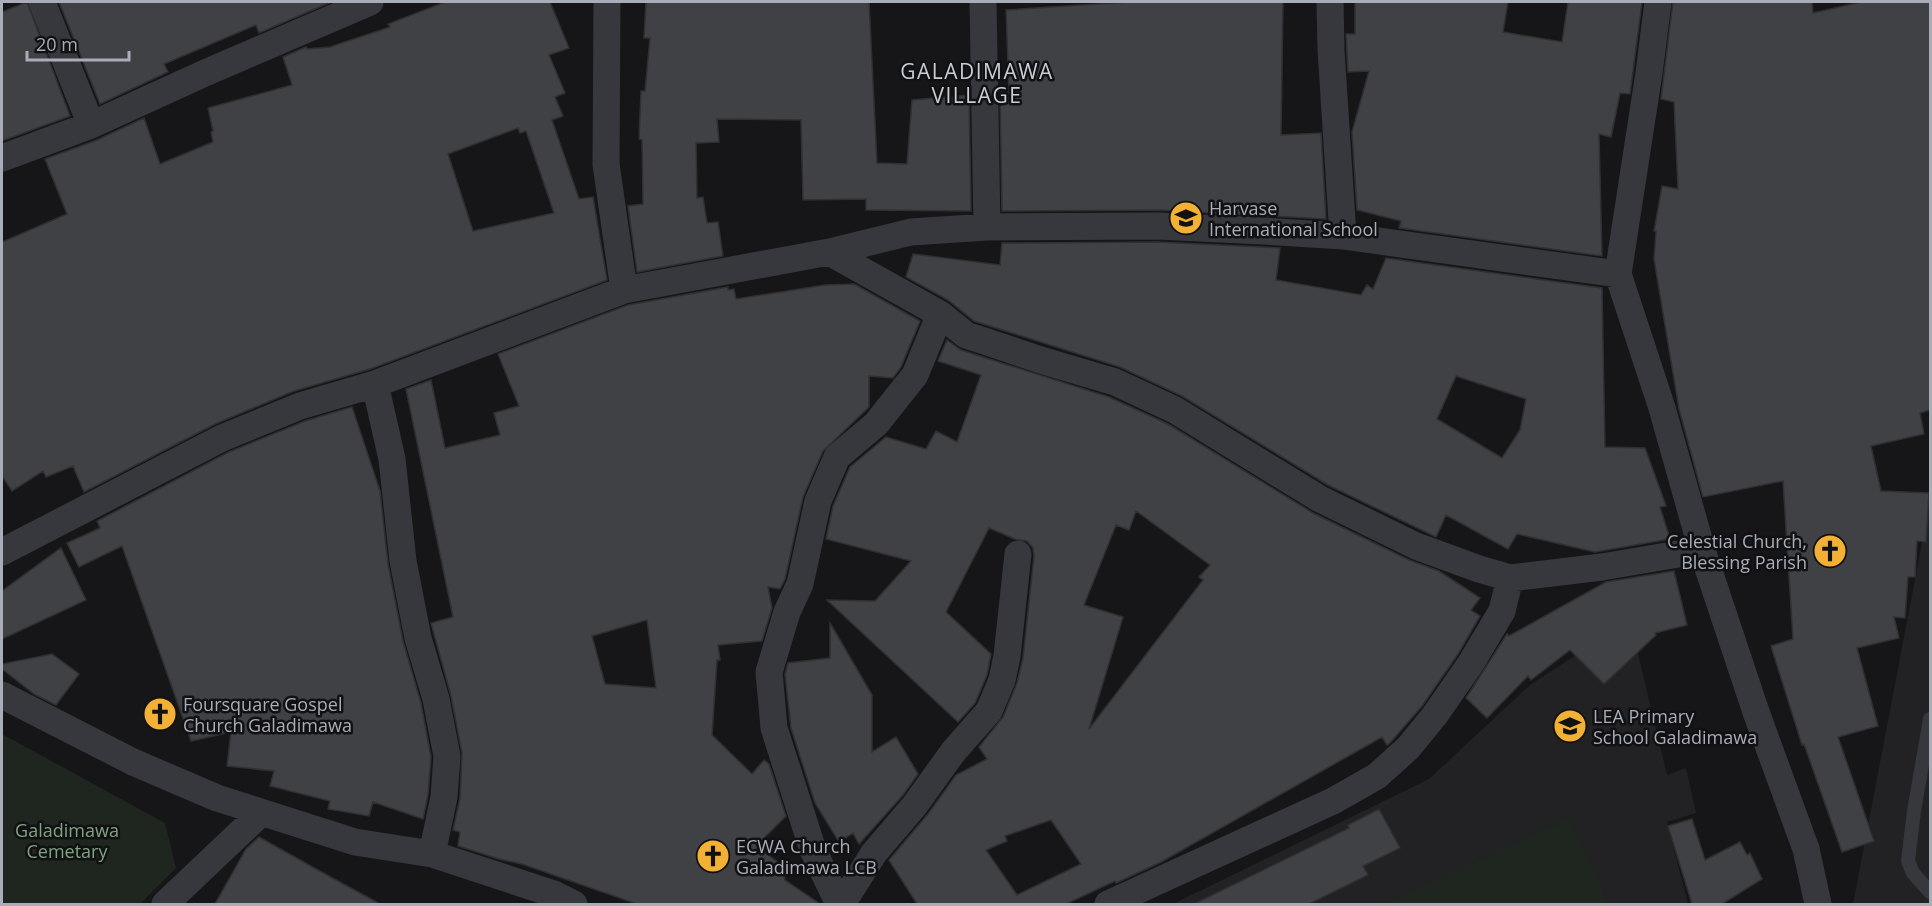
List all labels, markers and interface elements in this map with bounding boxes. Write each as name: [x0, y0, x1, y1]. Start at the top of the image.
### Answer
scale bar: [27, 24, 129, 62]
text: 20 m: [36, 32, 78, 56]
district label: GALADIMAWA VILLAGE: [900, 57, 1054, 109]
place label: Harvase International School: [1209, 196, 1378, 241]
school or university icon: Harvase International School: [1168, 200, 1204, 236]
place label: Celestial Church, Blessing Parish: [1667, 529, 1807, 574]
church icon: Celestial Church, Blessing Parish: [1812, 533, 1848, 569]
place label: Foursquare Gospel Church Galadimawa: [183, 692, 352, 737]
church icon: Foursquare Gospel Church Galadimawa: [142, 696, 178, 732]
place label: LEA Primary School Galadimawa: [1593, 704, 1757, 749]
school or university icon: LEA Primary School Galadimawa: [1552, 708, 1588, 744]
park label: Galadimawa Cemetary: [15, 818, 119, 863]
place label: ECWA Church Galadimawa LCB: [736, 834, 877, 879]
church icon: ECWA Church Galadimawa LCB: [695, 838, 731, 874]

